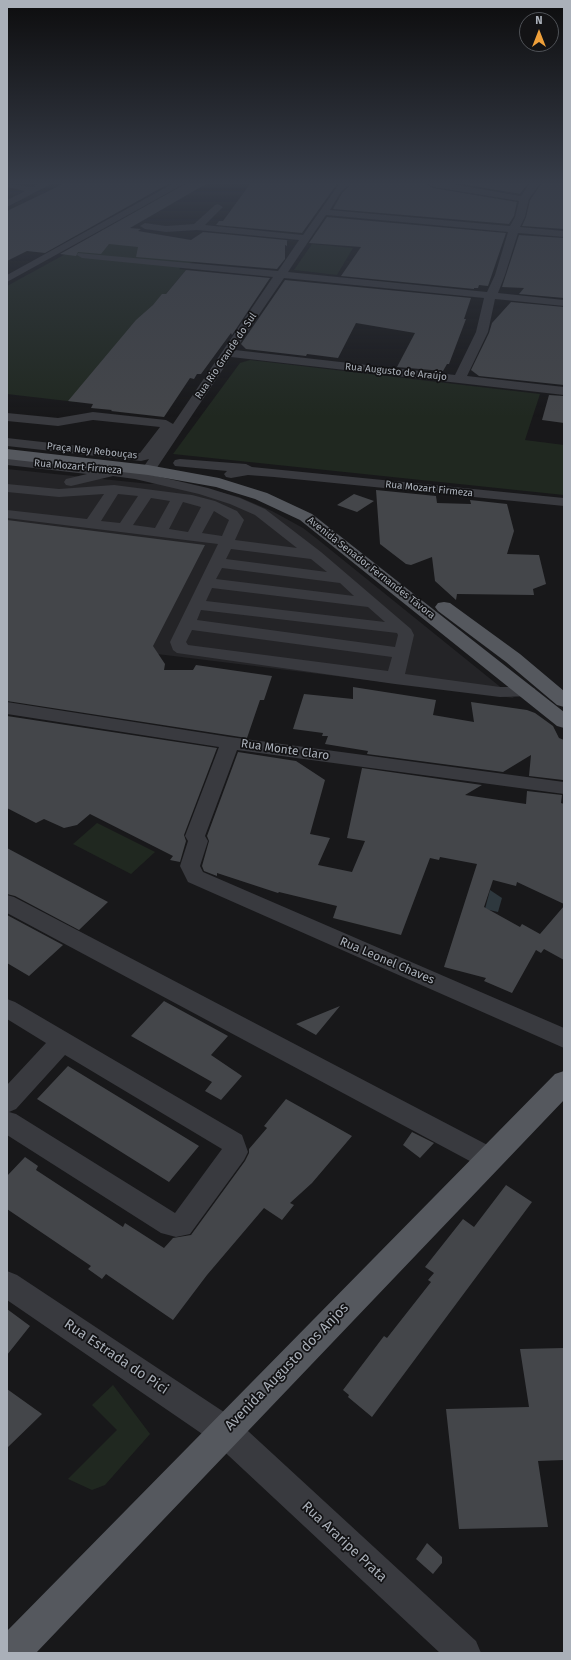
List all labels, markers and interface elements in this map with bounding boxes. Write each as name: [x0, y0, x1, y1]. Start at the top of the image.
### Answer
north arrow: [519, 12, 559, 52]
text: N: [535, 14, 543, 27]
street label: Rua Rio Grande do Sul: [193, 311, 259, 401]
street label: Rua Augusto de Araújo: [345, 361, 447, 383]
street label: Praça Ney Rebouças: [46, 440, 138, 462]
street label: Rua Mozart Firmeza: [34, 457, 122, 477]
street label: Rua Mozart Firmeza: [385, 478, 473, 500]
street label: Avenida Senador Fernandes Távora: [305, 514, 437, 622]
street label: Rua Monte Claro: [240, 737, 330, 763]
street label: Rua Leonel Chaves: [338, 935, 436, 987]
street label: Avenida Augusto dos Anjos: [222, 1300, 352, 1434]
street label: Rua Estrada do Pici: [61, 1316, 171, 1398]
street label: Rua Araripe Prata: [298, 1498, 390, 1586]

